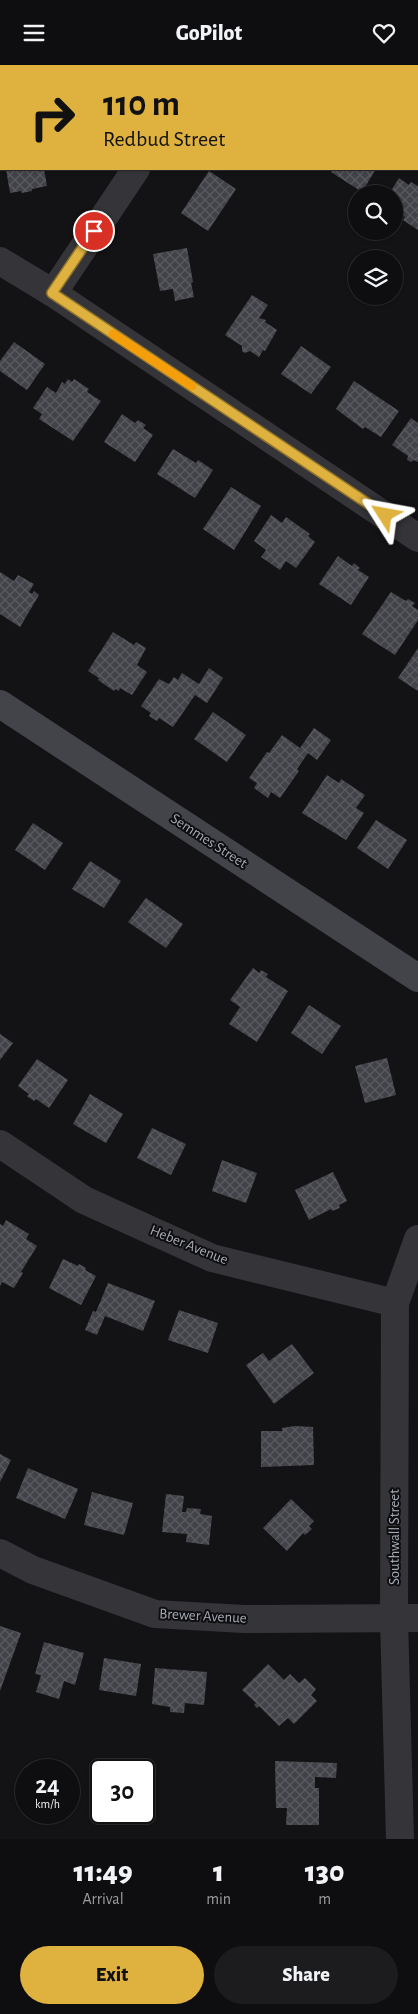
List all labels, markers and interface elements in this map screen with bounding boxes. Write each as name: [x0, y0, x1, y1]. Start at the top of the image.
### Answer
icon: menu: [20, 19, 48, 47]
icon: heart: [370, 19, 398, 47]
text: GoPilot: [176, 22, 242, 44]
icon: right: [20, 85, 85, 150]
text: 110 m: [103, 87, 180, 122]
text: Redbud Street: [103, 128, 225, 150]
map controls: [348, 185, 403, 305]
button: search: [348, 185, 403, 240]
pin: [73, 210, 115, 252]
icon: arrive: [80, 217, 108, 245]
button: layers: [348, 250, 403, 305]
position arrow: [358, 488, 410, 540]
street label: Semmes Street: [168, 811, 250, 871]
street label: Heber Avenue: [148, 1223, 230, 1267]
street label: Southwall Street: [387, 1489, 402, 1585]
street label: Brewer Avenue: [159, 1606, 247, 1626]
speed limit sign: 30: [90, 1759, 155, 1824]
text: 24: [35, 1773, 60, 1798]
text: km/h: [35, 1798, 60, 1810]
text: 11:49: [74, 1857, 133, 1887]
text: 1: [213, 1857, 224, 1887]
text: 130: [305, 1857, 344, 1887]
text: Arrival: [83, 1891, 124, 1907]
text: min: [206, 1891, 231, 1907]
text: m: [318, 1891, 331, 1907]
button: Exit: [20, 1946, 204, 2004]
button: Share: [214, 1946, 398, 2004]

